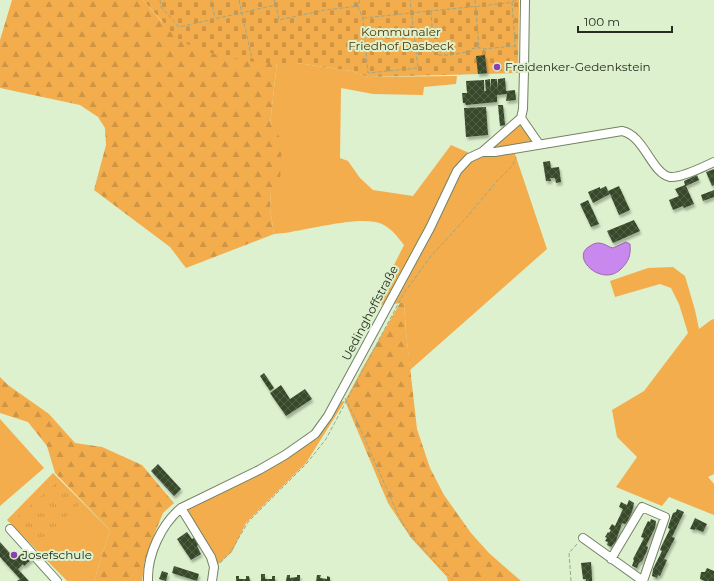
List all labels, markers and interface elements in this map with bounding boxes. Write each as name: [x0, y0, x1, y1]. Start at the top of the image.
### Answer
scale bar: [578, 8, 672, 34]
text: 100 m: [584, 14, 620, 29]
park label: Kommunaler Friedhof Dasbeck: [348, 24, 455, 53]
place label: Freidenker-Gedenkstein: [505, 59, 651, 74]
marker: Freidenker-Gedenkstein: [492, 62, 502, 72]
street label: Uedinghoffstraße: [338, 263, 401, 363]
place label: Josefschule: [21, 547, 92, 562]
marker: Josefschule: [9, 550, 19, 560]

